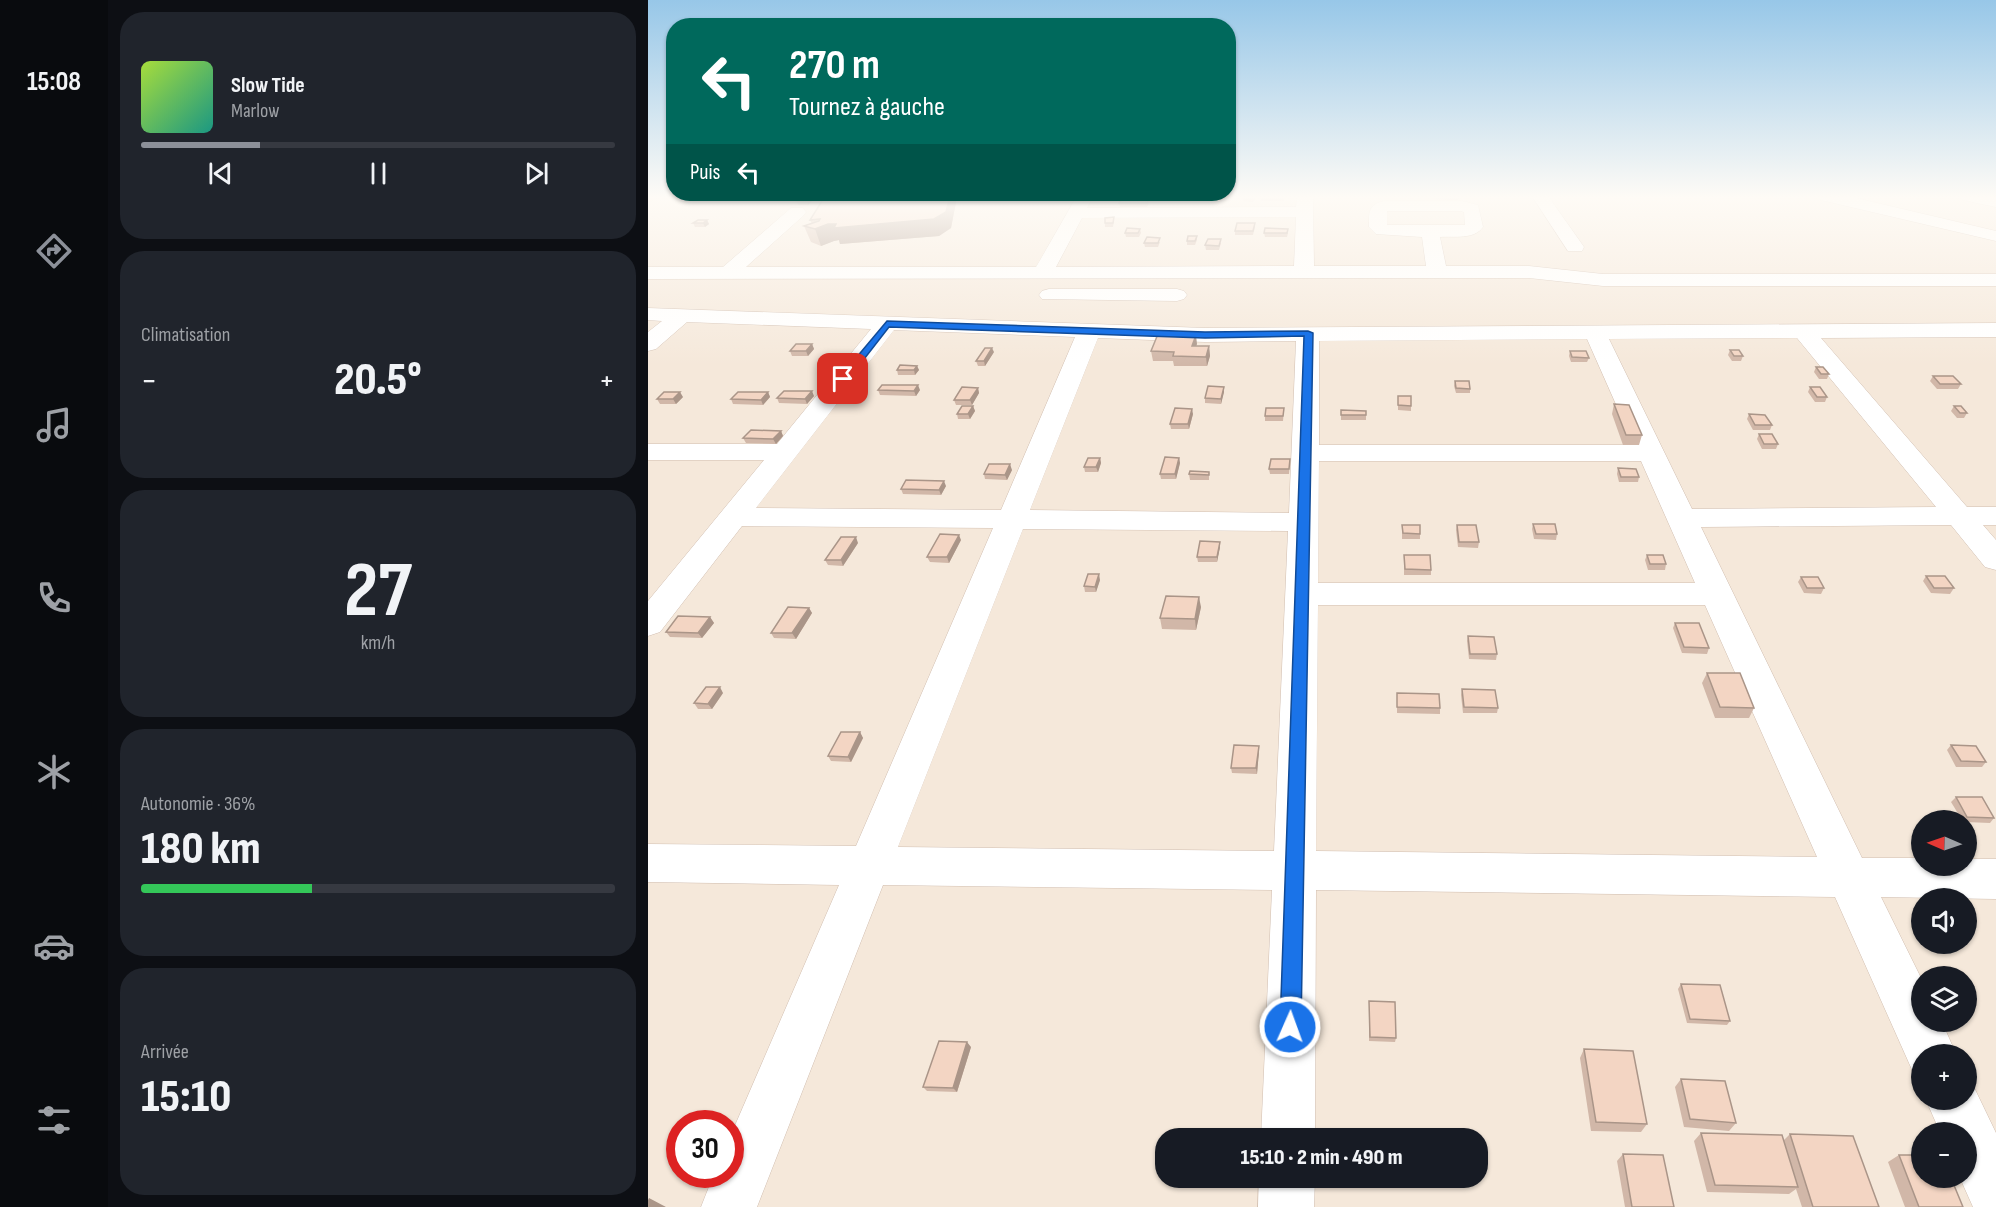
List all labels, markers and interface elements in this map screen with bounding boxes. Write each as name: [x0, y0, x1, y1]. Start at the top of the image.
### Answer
text: 270 m: [789, 40, 880, 91]
icon: left: [690, 42, 768, 120]
text: 15:08: [27, 66, 81, 98]
text: Slow Tide: [231, 72, 305, 99]
text: Tournez à gauche: [789, 91, 945, 123]
text: Marlow: [231, 99, 279, 123]
icon: left: [732, 156, 765, 189]
icon: previous: [204, 157, 237, 190]
icon: pause: [362, 157, 395, 190]
icon: next: [520, 157, 553, 190]
text: Puis: [690, 159, 720, 186]
icon: directions: [33, 230, 75, 272]
text: Climatisation: [141, 323, 230, 347]
text: 20.5°: [334, 353, 422, 408]
pin: [817, 353, 868, 404]
text: −: [141, 361, 157, 401]
text: +: [599, 361, 615, 401]
icon: arrive: [826, 362, 859, 395]
icon: music: [33, 404, 75, 446]
text: 27: [344, 545, 412, 638]
icon: phone: [33, 577, 75, 619]
text: km/h: [361, 631, 395, 655]
icon: climate: [33, 751, 75, 793]
text: Autonomie · 36%: [141, 792, 256, 816]
north arrow: [1911, 810, 1977, 876]
map controls: [1911, 810, 1977, 1188]
text: 180 km: [141, 822, 261, 877]
button: sound: [1911, 888, 1977, 954]
icon: car: [33, 925, 75, 967]
button: layers: [1911, 966, 1977, 1032]
position arrow: [1258, 995, 1322, 1059]
text: Arrivée: [141, 1040, 189, 1064]
button: +: [1911, 1044, 1977, 1110]
text: 15:10: [141, 1070, 231, 1125]
icon: filters: [33, 1099, 75, 1141]
speed limit sign: 30: [666, 1110, 744, 1188]
button: −: [1911, 1122, 1977, 1188]
text: 15:10 · 2 min · 490 m: [1240, 1144, 1403, 1171]

